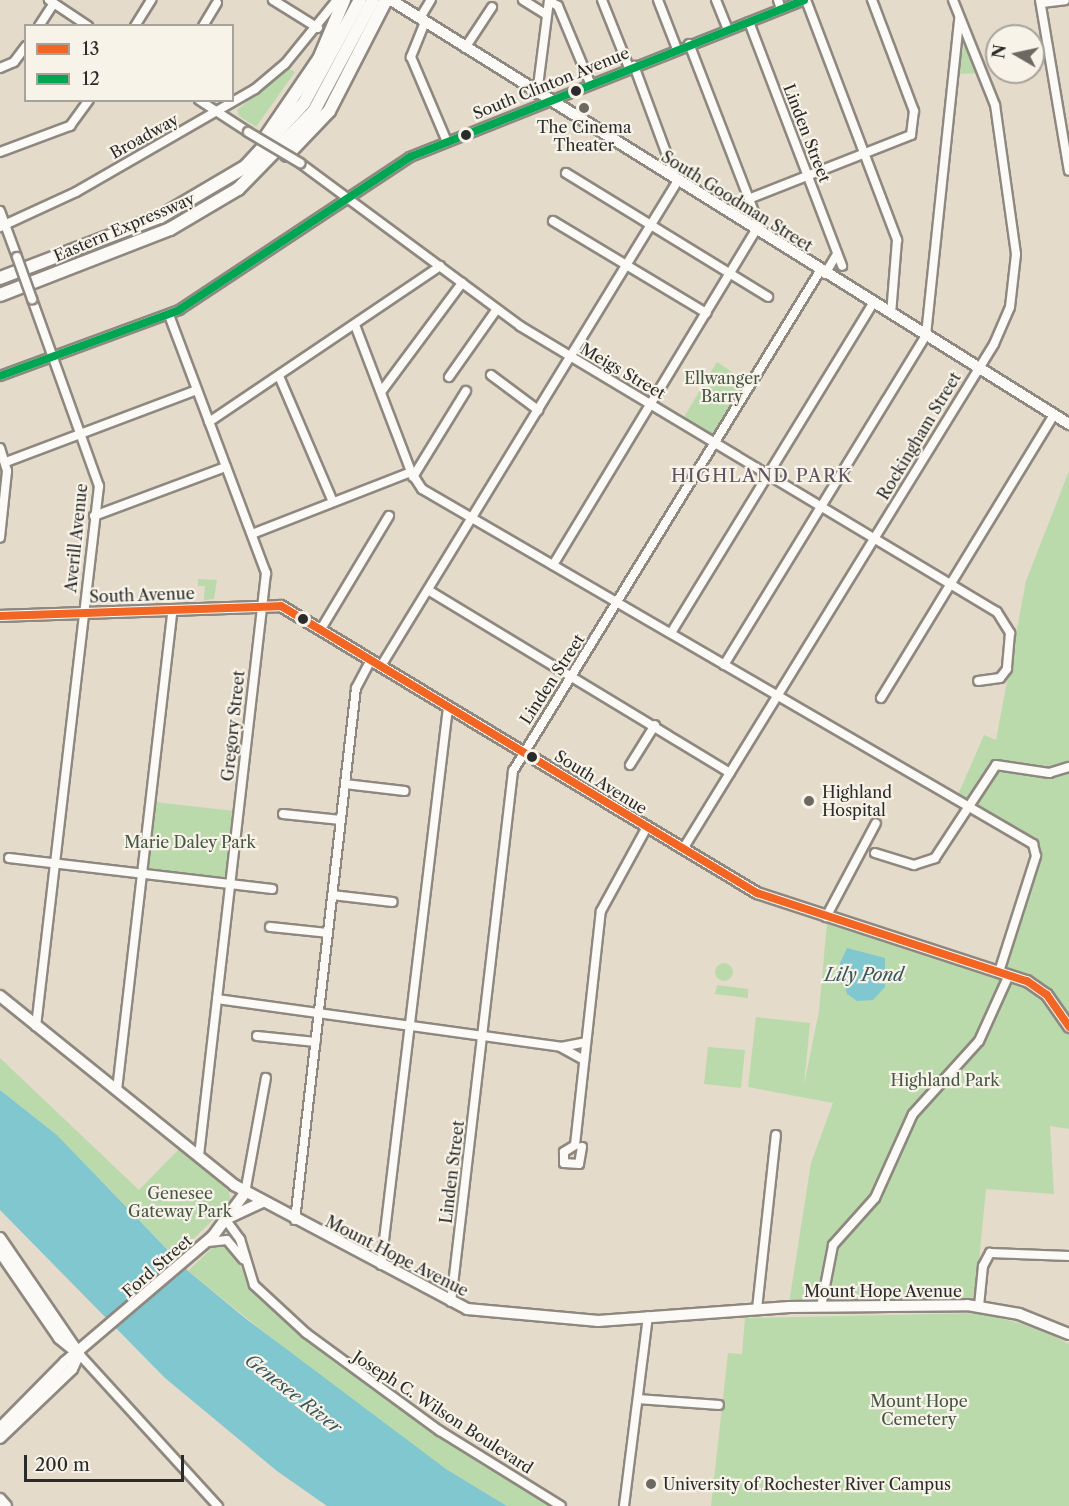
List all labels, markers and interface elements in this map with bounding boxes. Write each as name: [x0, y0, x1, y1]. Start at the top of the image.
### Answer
legend: [24, 24, 234, 102]
north arrow: [985, 24, 1045, 84]
text: 13: [82, 38, 99, 60]
street label: South Clinton Avenue: [470, 43, 632, 123]
text: N: [988, 43, 1010, 60]
text: 12: [82, 68, 100, 90]
street label: Linden Street: [779, 81, 835, 185]
unlabelled marker: [570, 85, 582, 97]
marker: The Cinema Theater: [577, 101, 591, 115]
street label: Broadway: [106, 109, 182, 163]
place label: The Cinema Theater: [537, 117, 631, 155]
unlabelled marker: [460, 129, 472, 141]
street label: South Goodman Street: [658, 147, 816, 255]
street label: Eastern Expressway: [51, 189, 197, 265]
street label: Meigs Street: [577, 339, 669, 403]
park label: Ellwanger Barry: [684, 368, 760, 406]
street label: Rockingham Street: [873, 369, 965, 503]
district label: HIGHLAND PARK: [671, 465, 853, 487]
street label: Averill Avenue: [61, 482, 91, 594]
street label: South Avenue: [89, 584, 195, 606]
unlabelled marker: [297, 613, 309, 625]
street label: Linden Street: [516, 630, 588, 728]
street label: Gregory Street: [218, 669, 248, 783]
street label: South Avenue: [551, 746, 651, 818]
unlabelled marker: [526, 751, 538, 763]
place label: Highland Hospital: [822, 782, 892, 820]
marker: Highland Hospital: [800, 792, 818, 810]
park label: Marie Daley Park: [124, 832, 256, 852]
water label: Lily Pond: [824, 964, 904, 986]
park label: Highland Park: [890, 1070, 1000, 1090]
street label: Linden Street: [436, 1119, 468, 1225]
park label: Genesee Gateway Park: [128, 1183, 232, 1221]
street label: Mount Hope Avenue: [322, 1211, 472, 1301]
street label: Ford Street: [118, 1231, 196, 1301]
street label: Mount Hope Avenue: [804, 1281, 962, 1301]
street label: Joseph C. Wilson Boulevard: [349, 1346, 537, 1478]
water label: Genesee River: [240, 1350, 346, 1438]
park label: Mount Hope Cemetery: [870, 1391, 968, 1429]
scale bar: [27, 1443, 188, 1481]
text: 200 m: [35, 1454, 90, 1476]
place label: University of Rochester River Campus: [663, 1474, 952, 1494]
marker: University of Rochester River Campus: [644, 1477, 658, 1491]

